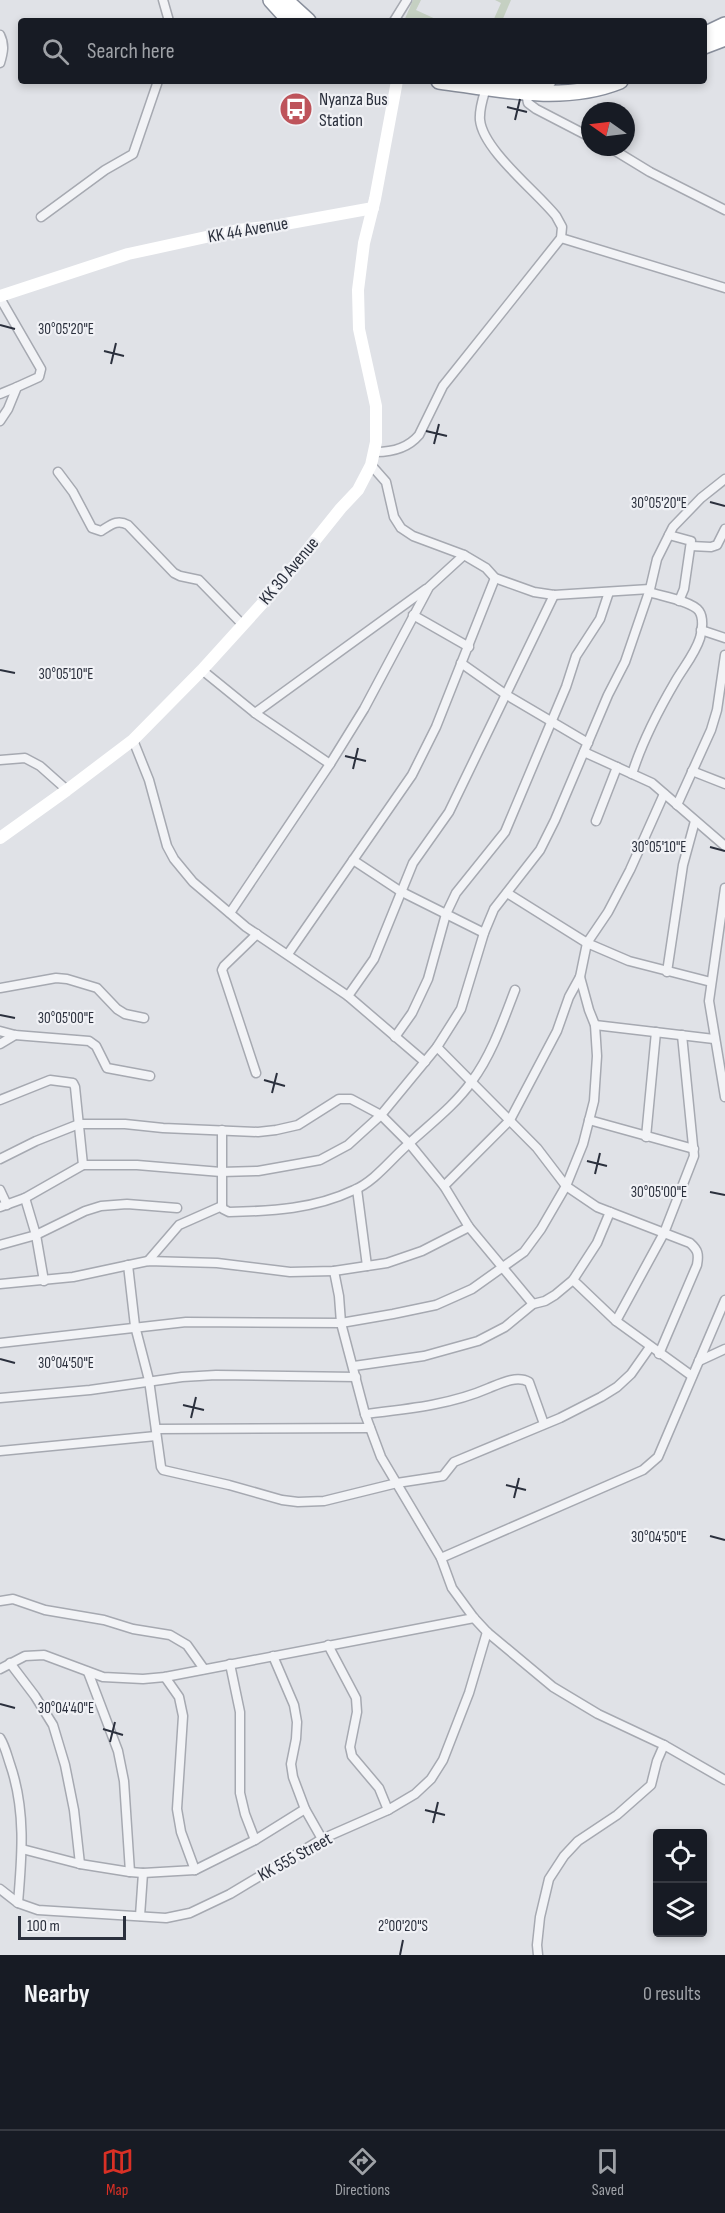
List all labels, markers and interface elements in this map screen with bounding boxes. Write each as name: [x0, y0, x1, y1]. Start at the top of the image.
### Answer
search box: [18, 18, 707, 84]
icon: search: [39, 35, 72, 68]
text: Search here: [87, 38, 174, 65]
place label: Nyanza Bus Station: [319, 89, 388, 131]
bus stop icon: Nyanza Bus Station: [278, 91, 314, 127]
north arrow: [581, 102, 635, 156]
street label: KK 44 Avenue: [206, 213, 290, 247]
text: 30°05'20"E: [38, 320, 94, 339]
text: 30°05'20"E: [631, 494, 687, 513]
street label: KK 30 Avenue: [255, 533, 323, 609]
text: 30°05'10"E: [38, 665, 94, 684]
text: 30°05'10"E: [631, 838, 687, 857]
text: 30°05'00"E: [38, 1009, 94, 1028]
text: 30°05'00"E: [631, 1183, 687, 1202]
text: 30°04'50"E: [38, 1354, 94, 1373]
text: 30°04'50"E: [631, 1528, 687, 1547]
text: 30°04'40"E: [38, 1699, 94, 1718]
street label: KK 555 Street: [254, 1828, 336, 1886]
map controls: [653, 1829, 707, 1937]
button: locate: [653, 1829, 707, 1883]
button: layers: [653, 1883, 707, 1937]
scale bar: [18, 1913, 126, 1940]
text: 100 m: [27, 1917, 60, 1936]
text: 2°00'20"S: [378, 1917, 428, 1936]
text: Nearby: [24, 1979, 90, 2010]
text: 0 results: [643, 1982, 701, 2006]
tab: Map: [101, 2145, 134, 2200]
tab: Directions: [335, 2145, 390, 2200]
tab: Saved: [591, 2145, 624, 2200]

